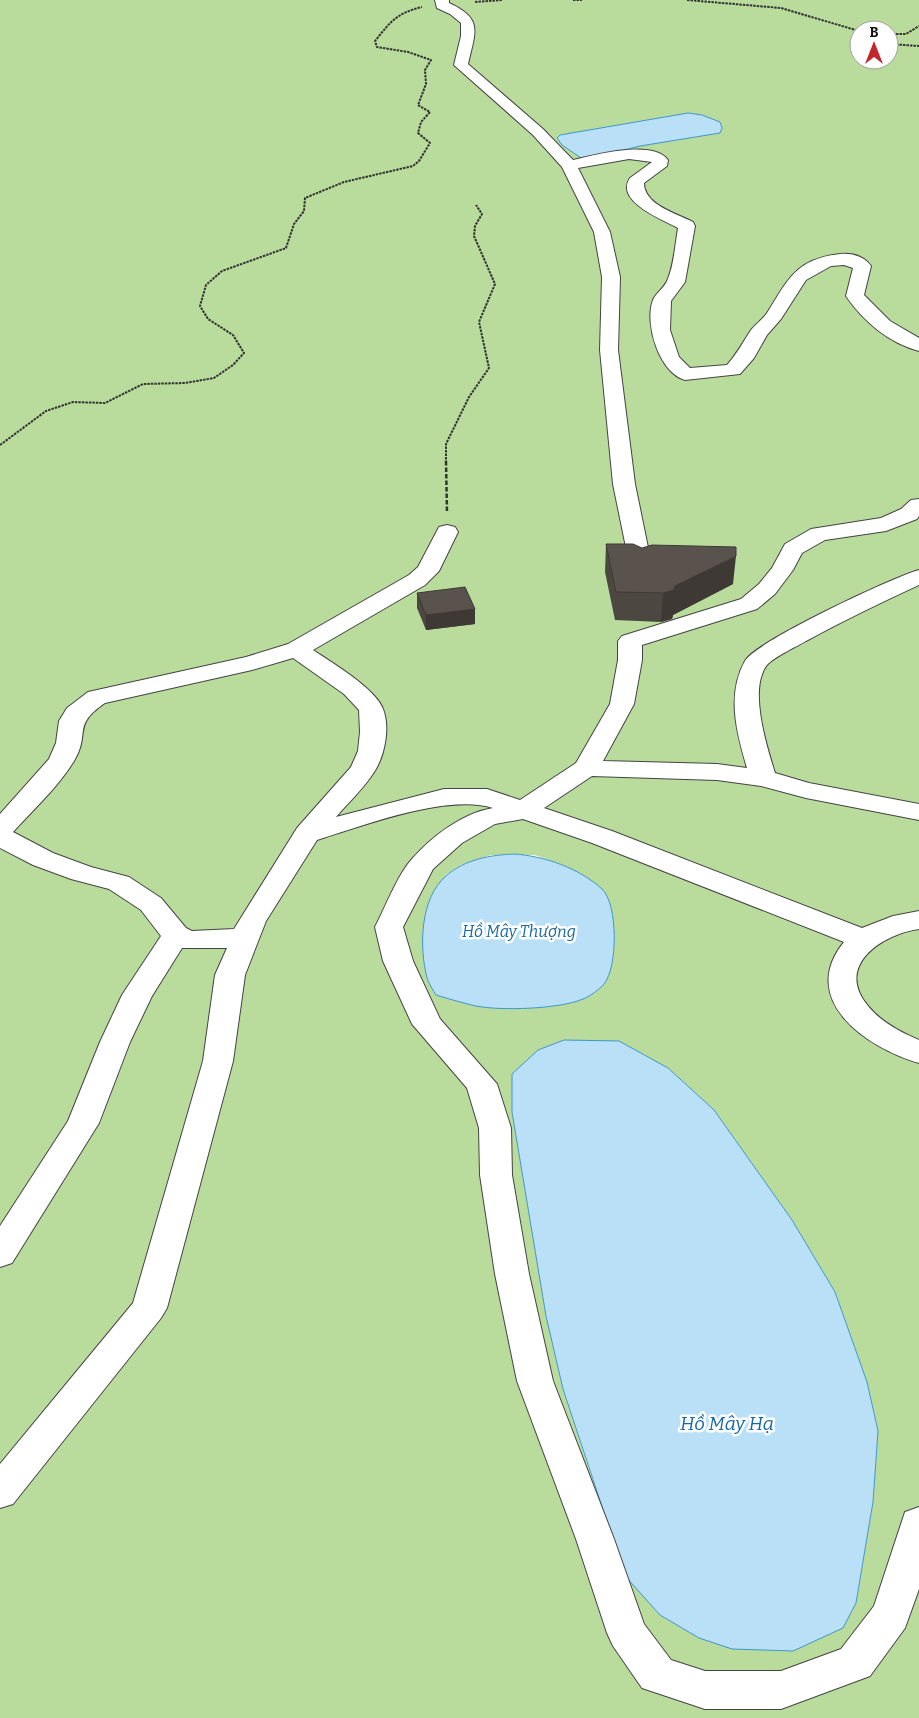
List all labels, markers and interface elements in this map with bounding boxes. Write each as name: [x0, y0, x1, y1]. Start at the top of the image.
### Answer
north arrow: [849, 20, 899, 70]
text: B: [869, 24, 879, 41]
water label: Hồ Mây Thượng: [462, 921, 576, 941]
water label: Hồ Mây Hạ: [680, 1412, 774, 1435]

